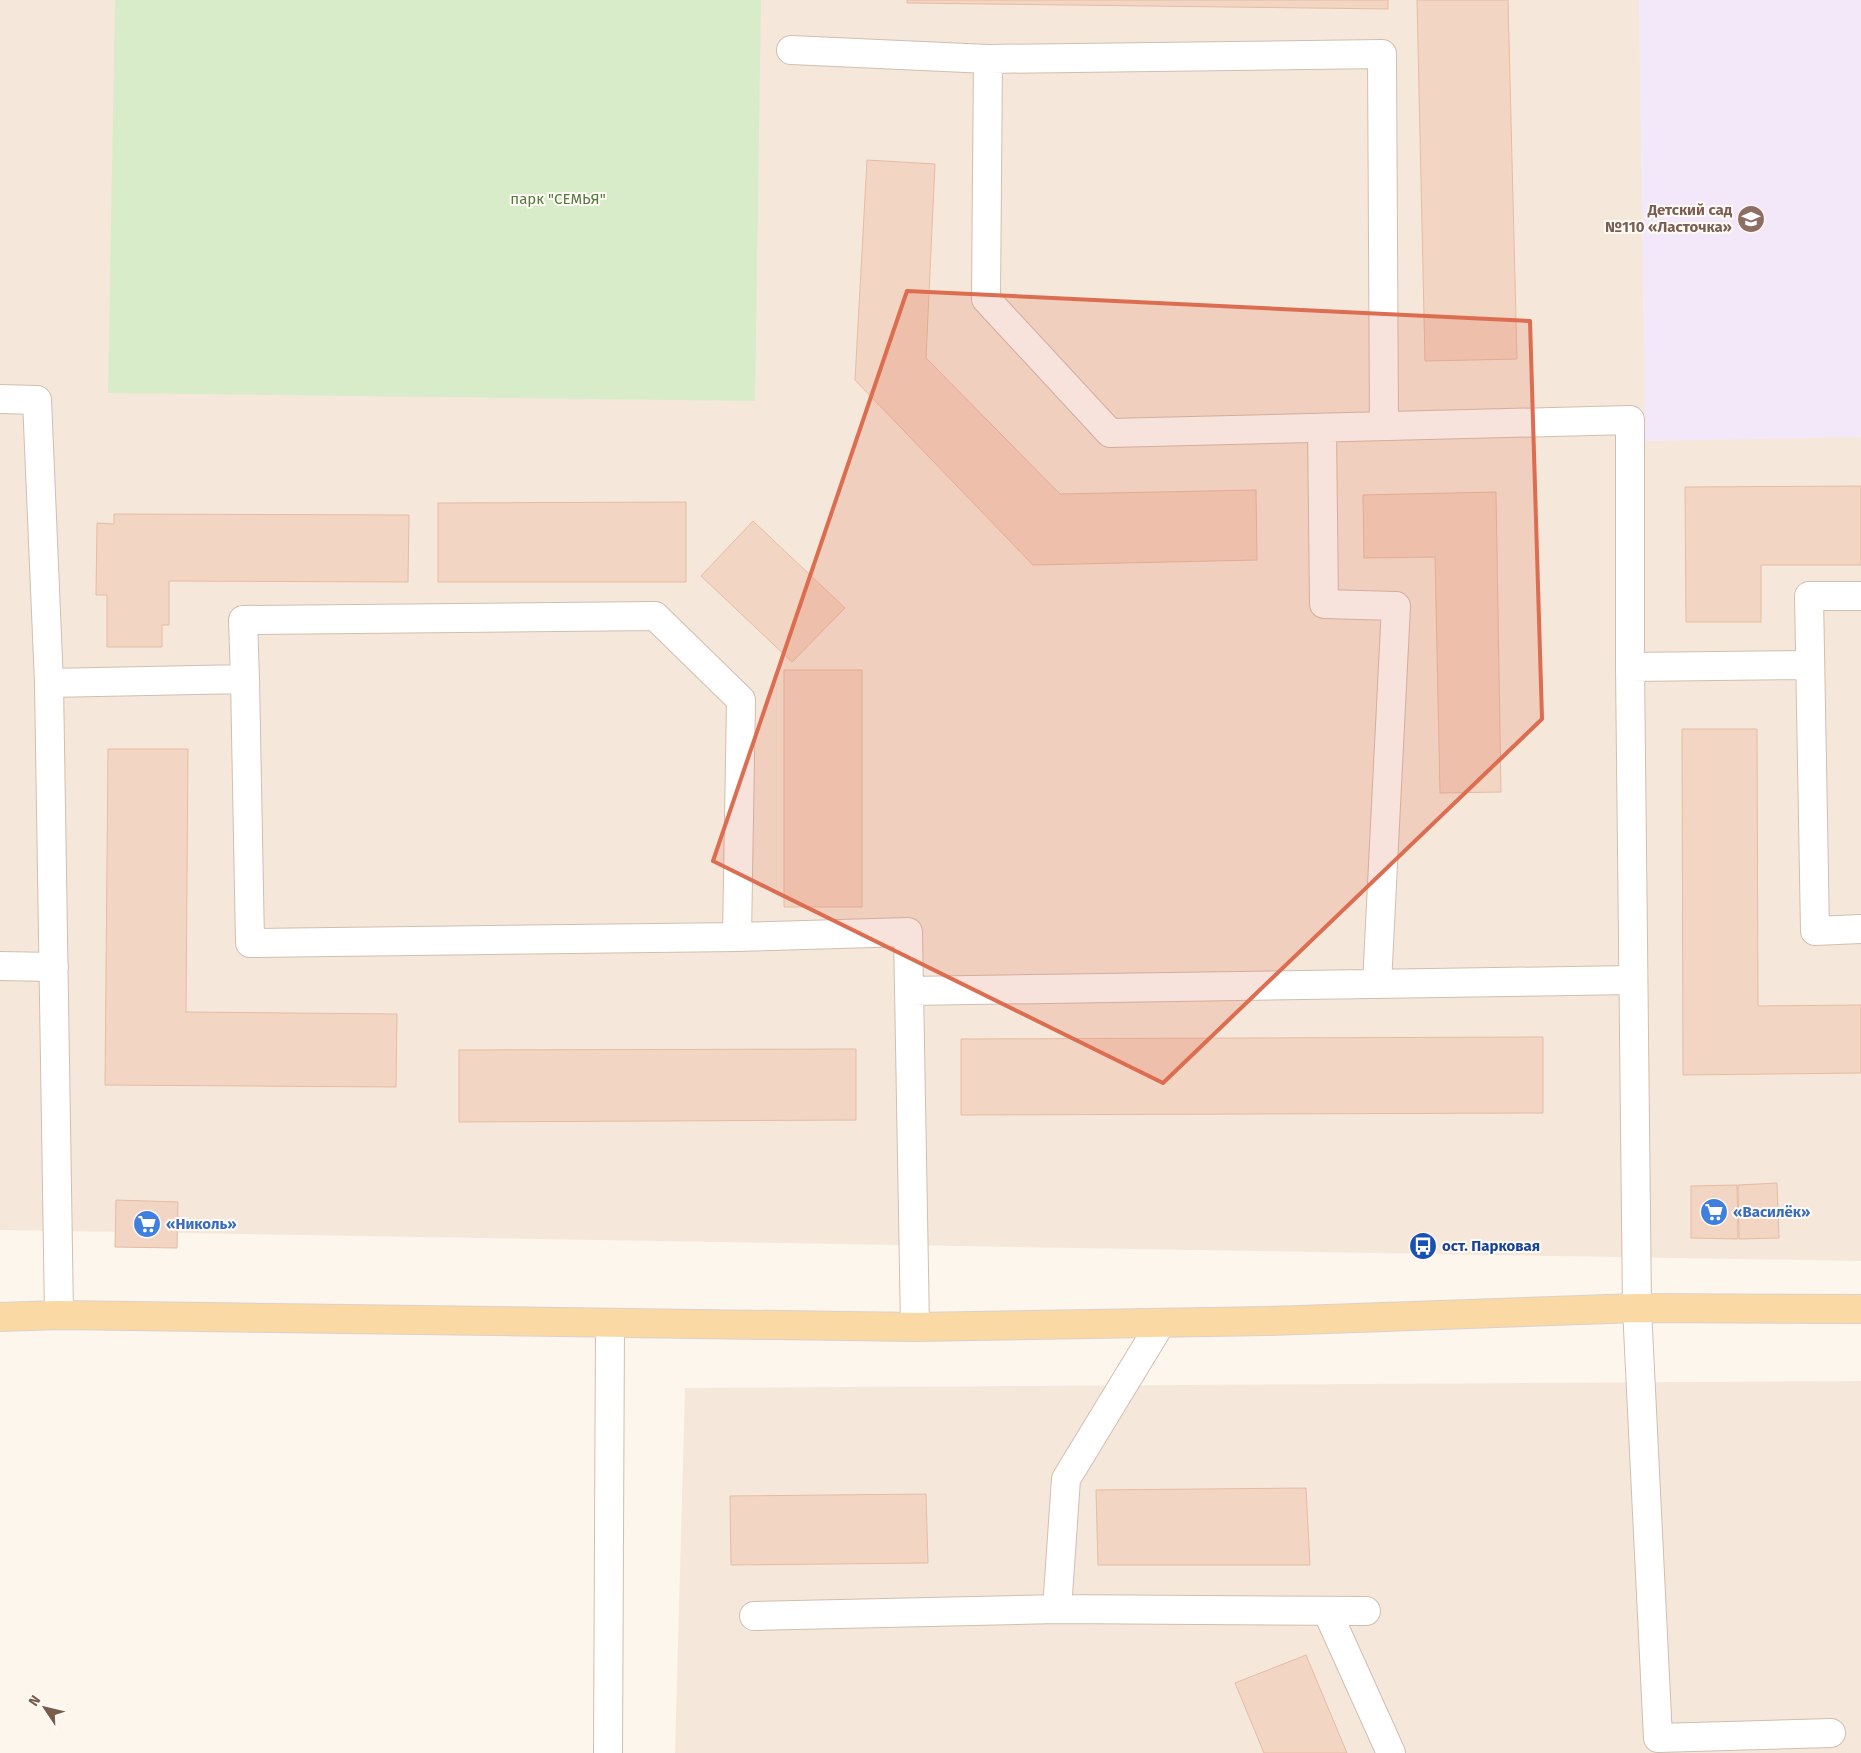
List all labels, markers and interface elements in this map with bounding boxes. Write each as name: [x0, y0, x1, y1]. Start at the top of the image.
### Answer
park label: парк "СЕМЬЯ": [510, 190, 606, 208]
place label: Детский сад №110 «Ласточка»: [1605, 201, 1733, 236]
school or university icon: Детский сад №110 «Ласточка»: [1736, 204, 1766, 234]
supermarket icon: «Василёк»: [1699, 1197, 1729, 1227]
place label: «Василёк»: [1733, 1203, 1810, 1221]
supermarket icon: «Николь»: [132, 1209, 162, 1239]
place label: «Николь»: [166, 1215, 237, 1233]
bus stop icon: ост. Парковая: [1408, 1231, 1438, 1261]
place label: ост. Парковая: [1442, 1237, 1540, 1255]
north arrow: [20, 1683, 70, 1733]
text: N: [25, 1692, 44, 1710]

